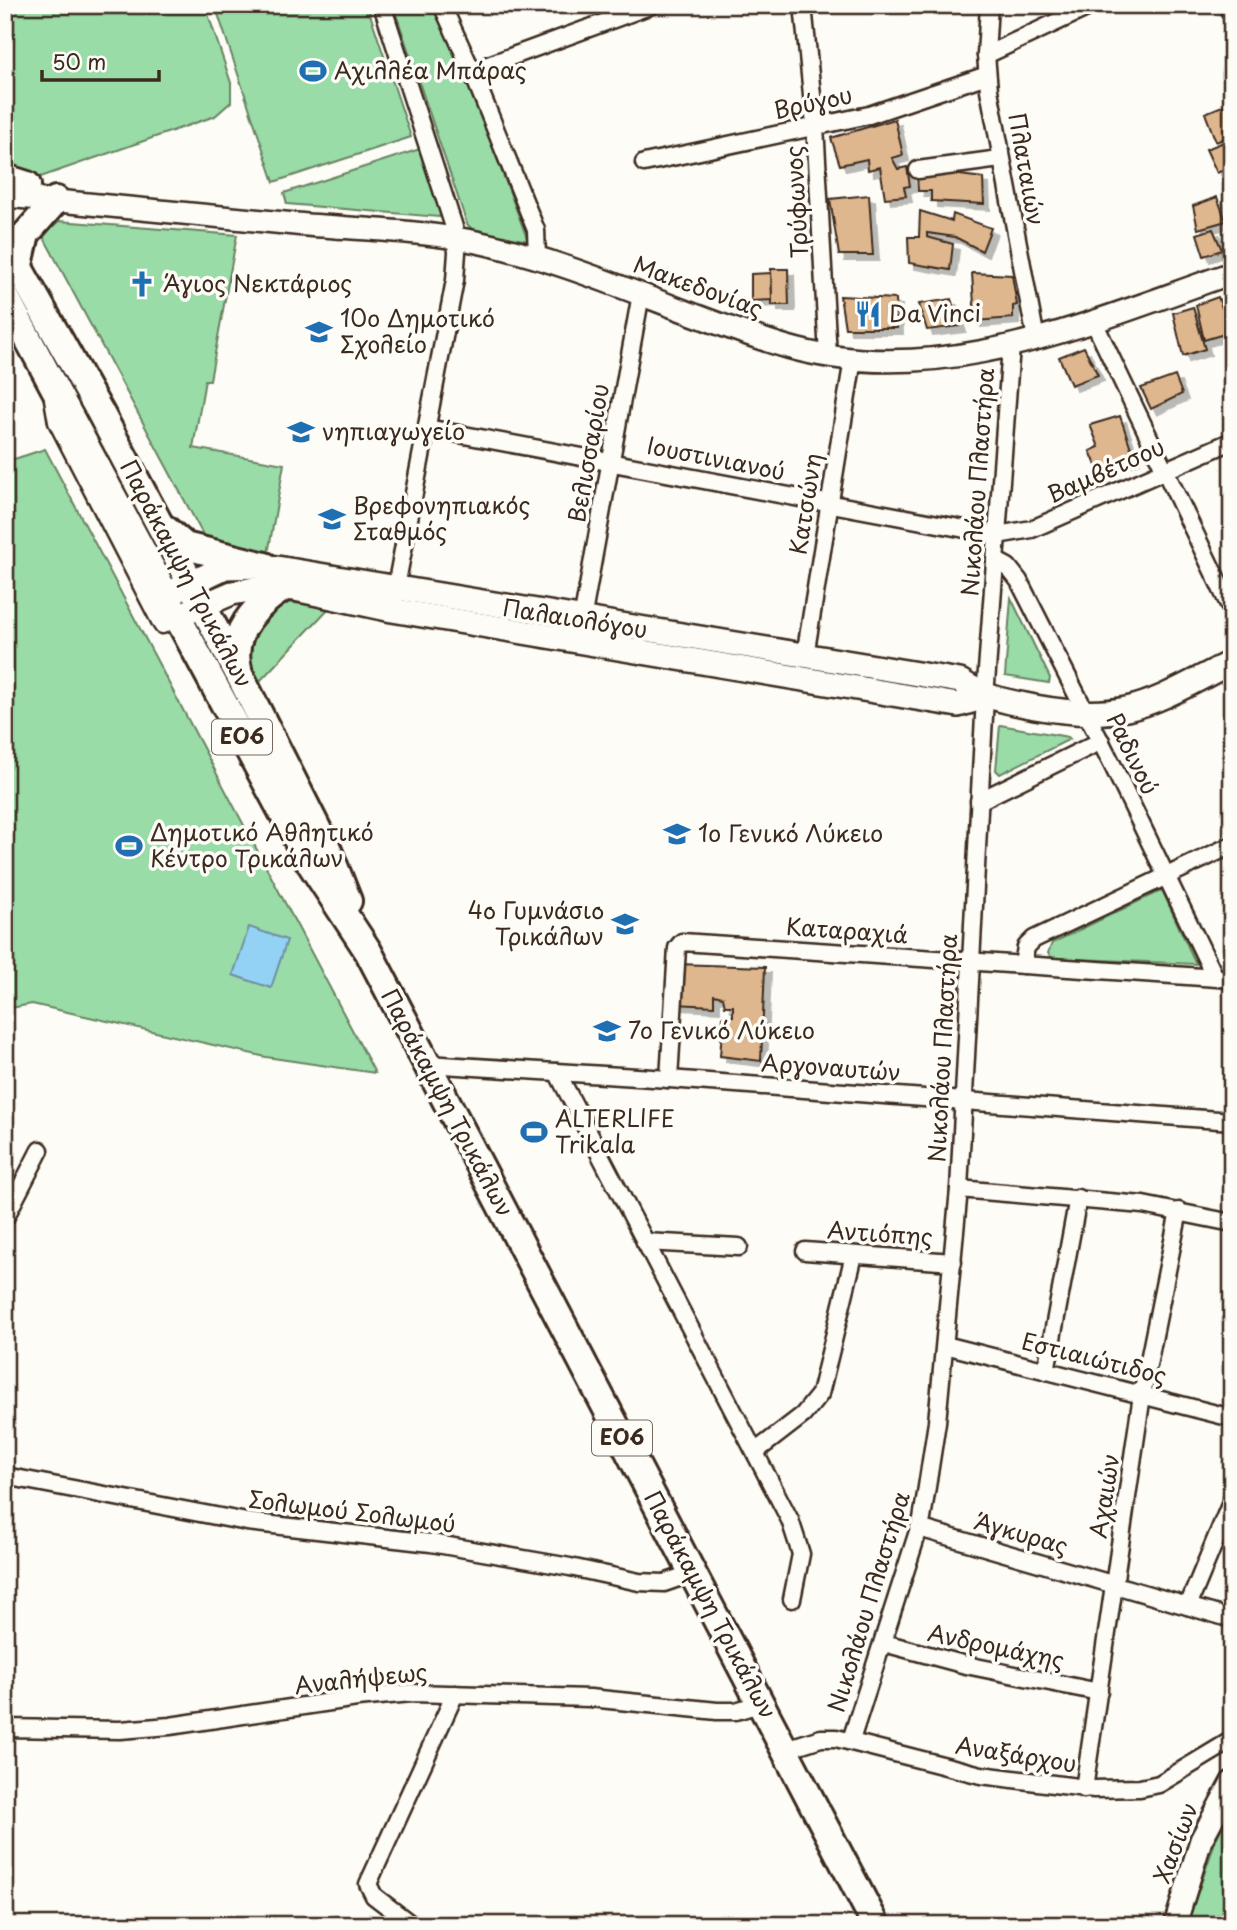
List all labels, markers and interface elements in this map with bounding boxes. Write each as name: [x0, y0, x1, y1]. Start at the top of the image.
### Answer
scale bar: [42, 38, 159, 82]
text: 50 m: [52, 45, 106, 77]
place label: Αχιλλέα Μπάρας: [334, 52, 527, 87]
sports icon: Αχιλλέα Μπάρας: [298, 56, 328, 86]
street label: Βρύγου: [770, 76, 855, 127]
street label: Πλαταιών: [1000, 109, 1055, 228]
street label: Τρύφωνος: [775, 145, 816, 259]
street label: Μακεδονίας: [629, 246, 768, 325]
place label: Άγιος Νεκτάριος: [163, 265, 352, 300]
church icon: Άγιος Νεκτάριος: [127, 269, 157, 299]
place label: Da Vinci: [889, 295, 981, 330]
restaurant icon: Da Vinci: [853, 299, 883, 329]
place label: 10ο Δημοτικό Σχολείο: [340, 300, 495, 361]
school or university icon: 10ο Δημοτικό Σχολείο: [304, 317, 334, 347]
street label: Νικολάου Πλαστήρα: [951, 366, 1002, 597]
street label: Βελισσαρίου: [558, 381, 617, 525]
place label: νηπιαγωγείο: [322, 413, 465, 448]
school or university icon: νηπιαγωγείο: [286, 417, 316, 447]
street label: Ιουστινιανού: [644, 427, 788, 488]
street label: Βαμβέτσου: [1041, 428, 1170, 511]
street label: Κατσώνη: [779, 451, 830, 557]
street label: Παράκαμψη Τρικάλων: [112, 453, 262, 694]
place label: Βρεφονηπιακός Σταθμός: [353, 487, 530, 548]
school or university icon: Βρεφονηπιακός Σταθμός: [317, 504, 347, 534]
street label: Παλαιολόγου: [500, 589, 650, 646]
street label: Ραδινού: [1099, 707, 1168, 800]
road number: ΕΟ6: [212, 720, 272, 754]
place label: Δημοτικό Αθλητικό Κέντρο Τρικάλων: [150, 814, 374, 875]
place label: 1ο Γενικό Λύκειο: [698, 815, 883, 850]
school or university icon: 1ο Γενικό Λύκειο: [662, 819, 692, 849]
sports icon: Δημοτικό Αθλητικό Κέντρο Τρικάλων: [114, 831, 144, 861]
place label: 4ο Γυμνάσιο Τρικάλων: [468, 892, 604, 953]
street label: Καταραχιά: [785, 908, 909, 951]
school or university icon: 4ο Γυμνάσιο Τρικάλων: [610, 909, 640, 939]
street label: Νικολάου Πλαστήρα: [918, 933, 965, 1163]
street label: Παράκαμψη Τρικάλων: [373, 982, 523, 1223]
place label: 7ο Γενικό Λύκειο: [628, 1012, 815, 1047]
school or university icon: 7ο Γενικό Λύκειο: [592, 1016, 622, 1046]
street label: Αργοναυτών: [760, 1044, 902, 1089]
place label: ALTERLIFE Trikala: [555, 1100, 675, 1161]
sports icon: ALTERLIFE Trikala: [519, 1117, 549, 1147]
street label: Αντιόπης: [826, 1211, 934, 1254]
street label: Εστιαιώτιδος: [1018, 1323, 1171, 1392]
road number: ΕΟ6: [592, 1420, 652, 1456]
street label: Αχαιών: [1080, 1451, 1127, 1541]
street label: Σολωμού Σολωμού: [247, 1480, 458, 1541]
street label: Παράκαμψη Τρικάλων: [636, 1484, 786, 1725]
street label: Νικολάου Πλαστήρα: [817, 1487, 918, 1716]
street label: Άγκυρας: [970, 1503, 1072, 1563]
street label: Ανδρομάχης: [925, 1614, 1068, 1677]
street label: Αναλήψεως: [293, 1653, 429, 1702]
street label: Αναξάρχου: [953, 1727, 1079, 1780]
street label: Χασίων: [1143, 1797, 1206, 1888]

